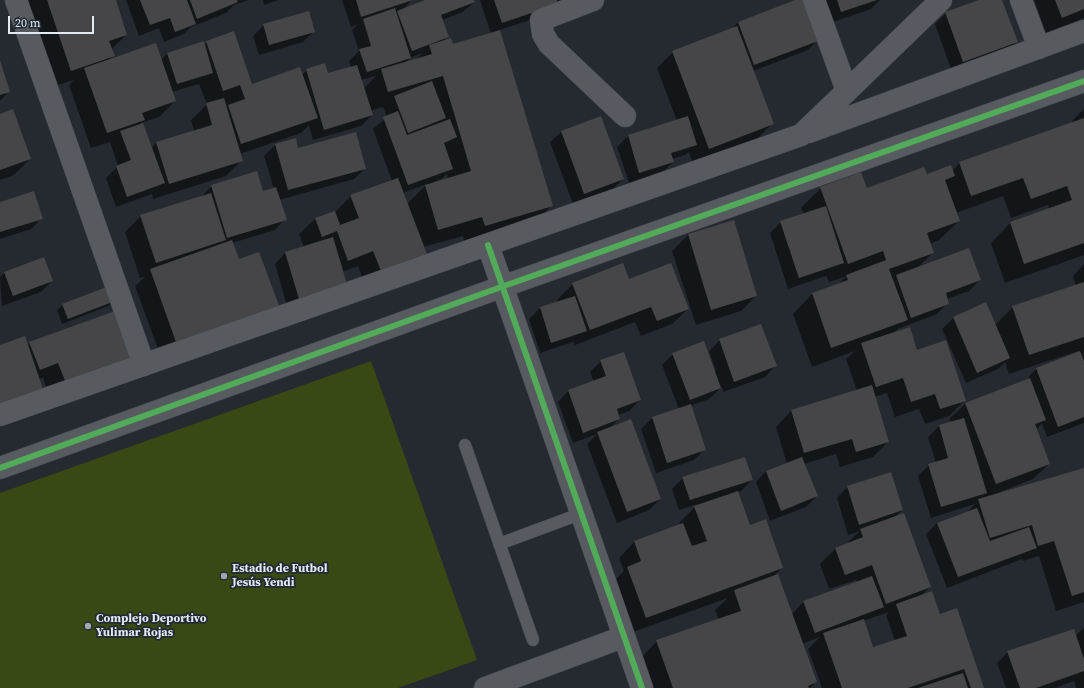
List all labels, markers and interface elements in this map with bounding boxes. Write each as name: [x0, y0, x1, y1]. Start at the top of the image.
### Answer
scale bar: [10, 8, 96, 34]
text: 20 m: [15, 15, 41, 31]
place label: Estadio de Futbol Jesús Yendi: [232, 562, 328, 590]
marker: Estadio de Futbol Jesús Yendi: [219, 571, 229, 581]
place label: Complejo Deportivo Yulimar Rojas: [96, 612, 207, 640]
marker: Complejo Deportivo Yulimar Rojas: [83, 621, 93, 631]

